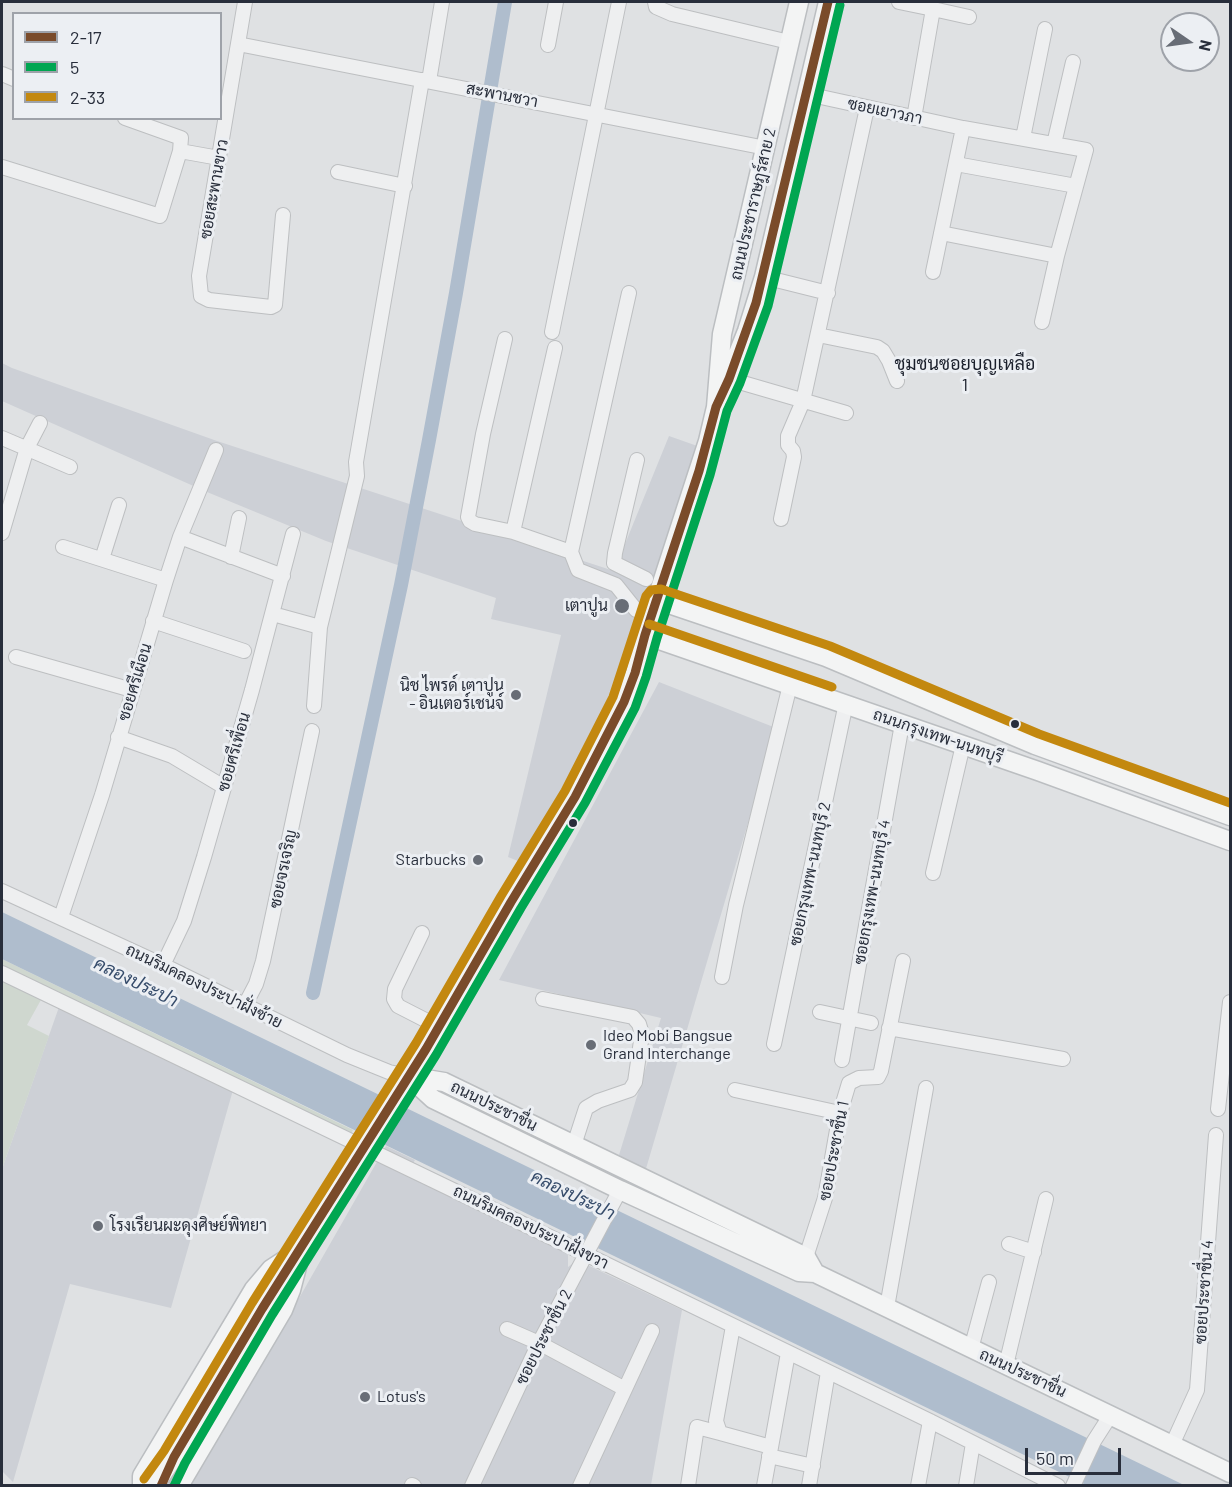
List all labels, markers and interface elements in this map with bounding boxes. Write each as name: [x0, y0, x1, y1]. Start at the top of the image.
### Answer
legend: [12, 12, 222, 120]
north arrow: [1160, 12, 1220, 72]
text: 2-17: [70, 26, 102, 48]
text: N: [1196, 38, 1217, 53]
text: 5: [70, 56, 79, 78]
street label: สะพานชวา: [464, 79, 540, 111]
text: 2-33: [70, 86, 105, 108]
street label: ซอยเยาวภา: [846, 94, 924, 128]
street label: ถนนประชาราษฎร์สาย 2: [726, 126, 780, 282]
street label: ซอยสะพานขาว: [196, 138, 232, 240]
district label: ชุมชนซอยบุญเหลือ 1: [895, 353, 1035, 395]
place label: เตาปูน: [565, 596, 608, 616]
marker: เตาปูน: [613, 597, 631, 615]
street label: ซอยศรีเผือน: [114, 641, 156, 723]
place label: นิช ไพรด์ เตาปูน - อินเตอร์เชนจ์: [400, 676, 504, 714]
marker: นิช ไพรด์ เตาปูน - อินเตอร์เชนจ์: [509, 688, 523, 702]
street label: ถนนกรุงเทพ-นนทบุรี: [871, 705, 1005, 767]
street label: ซอยศรีเพื่อน: [213, 710, 255, 794]
unlabelled marker: [1009, 718, 1021, 730]
street label: ซอยกรุงเทพ-นนทบุรี 2: [785, 800, 835, 948]
unlabelled marker: [567, 817, 579, 829]
street label: ซอยกรุงเทพ-นนทบุรี 4: [850, 818, 894, 966]
street label: ซอยจรเจริญ: [265, 828, 301, 910]
place label: Starbucks: [396, 850, 466, 870]
marker: Starbucks: [471, 853, 485, 867]
street label: ถนนริมคลองประปาฝั่งซ้าย: [123, 940, 285, 1032]
water label: คลองประปา: [91, 952, 181, 1012]
place label: Ideo Mobi Bangsue Grand Interchange: [603, 1026, 732, 1064]
marker: Ideo Mobi Bangsue Grand Interchange: [584, 1038, 598, 1052]
street label: ถนนประชาชื่น: [448, 1077, 540, 1135]
street label: ซอยประชาชื่น 1: [815, 1099, 853, 1203]
water label: คลองประปา: [528, 1165, 618, 1225]
street label: ถนนริมคลองประปาฝั่งขวา: [450, 1181, 612, 1273]
place label: โรงเรียนผะดุงศิษย์พิทยา: [110, 1216, 267, 1236]
marker: โรงเรียนผะดุงศิษย์พิทยา: [91, 1219, 105, 1233]
street label: ซอยประชาชื่น 4: [1191, 1239, 1217, 1345]
street label: ซอยประชาชื่น 2: [512, 1286, 576, 1388]
street label: ถนนประชาชื่น: [976, 1344, 1070, 1402]
place label: Lotus's: [377, 1387, 426, 1407]
marker: Lotus's: [358, 1390, 372, 1404]
scale bar: [1028, 1436, 1124, 1474]
text: 50 m: [1036, 1447, 1074, 1469]

